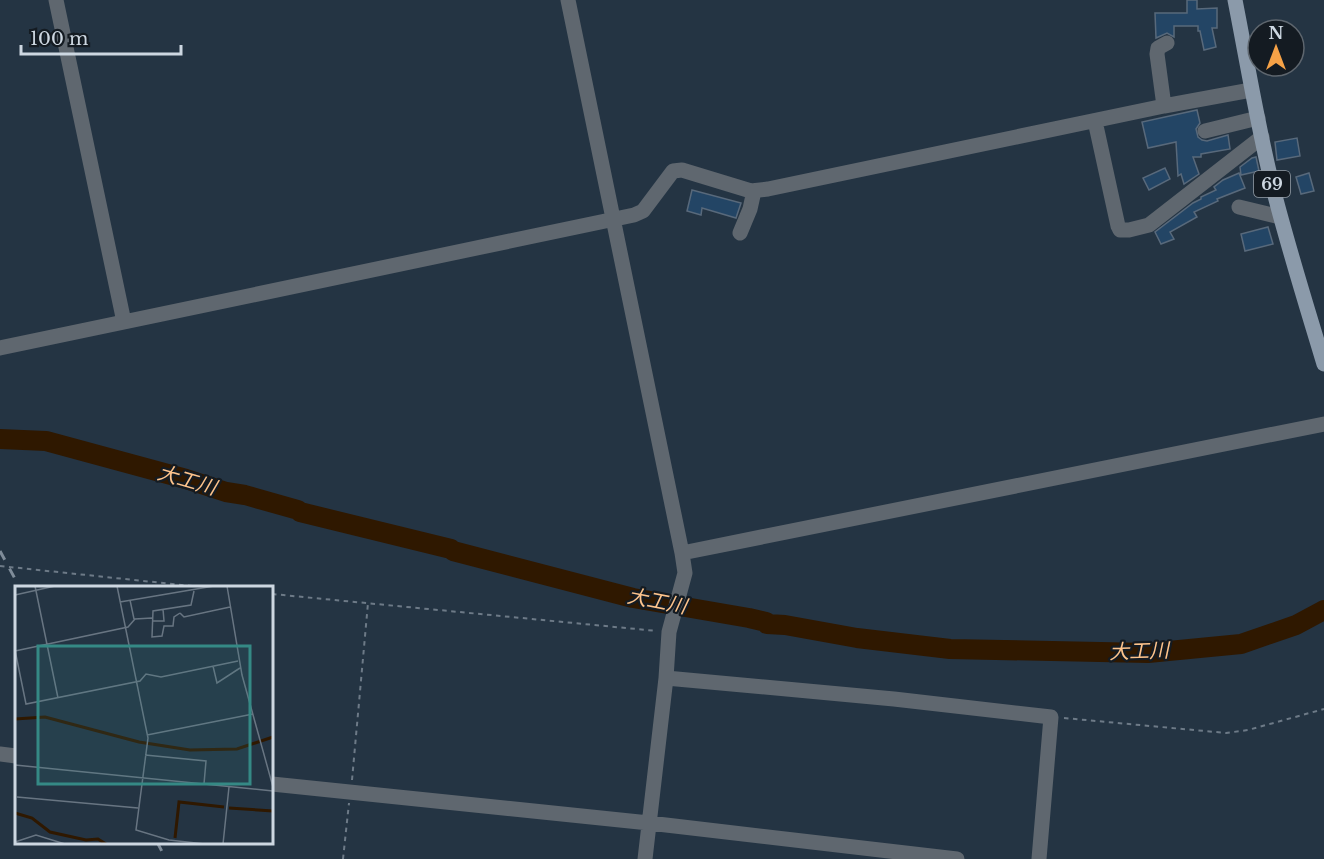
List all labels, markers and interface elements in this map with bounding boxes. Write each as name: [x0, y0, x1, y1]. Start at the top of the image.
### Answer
scale bar: [21, 18, 182, 56]
north arrow: [1246, 18, 1306, 78]
text: N: [1268, 23, 1284, 43]
text: 100 m: [30, 28, 88, 50]
road number: 69: [1254, 171, 1290, 197]
water label: 大工川: [155, 460, 221, 500]
water label: 大工川: [625, 583, 691, 619]
inset map: [15, 586, 273, 844]
water label: 大工川: [1109, 638, 1171, 664]

